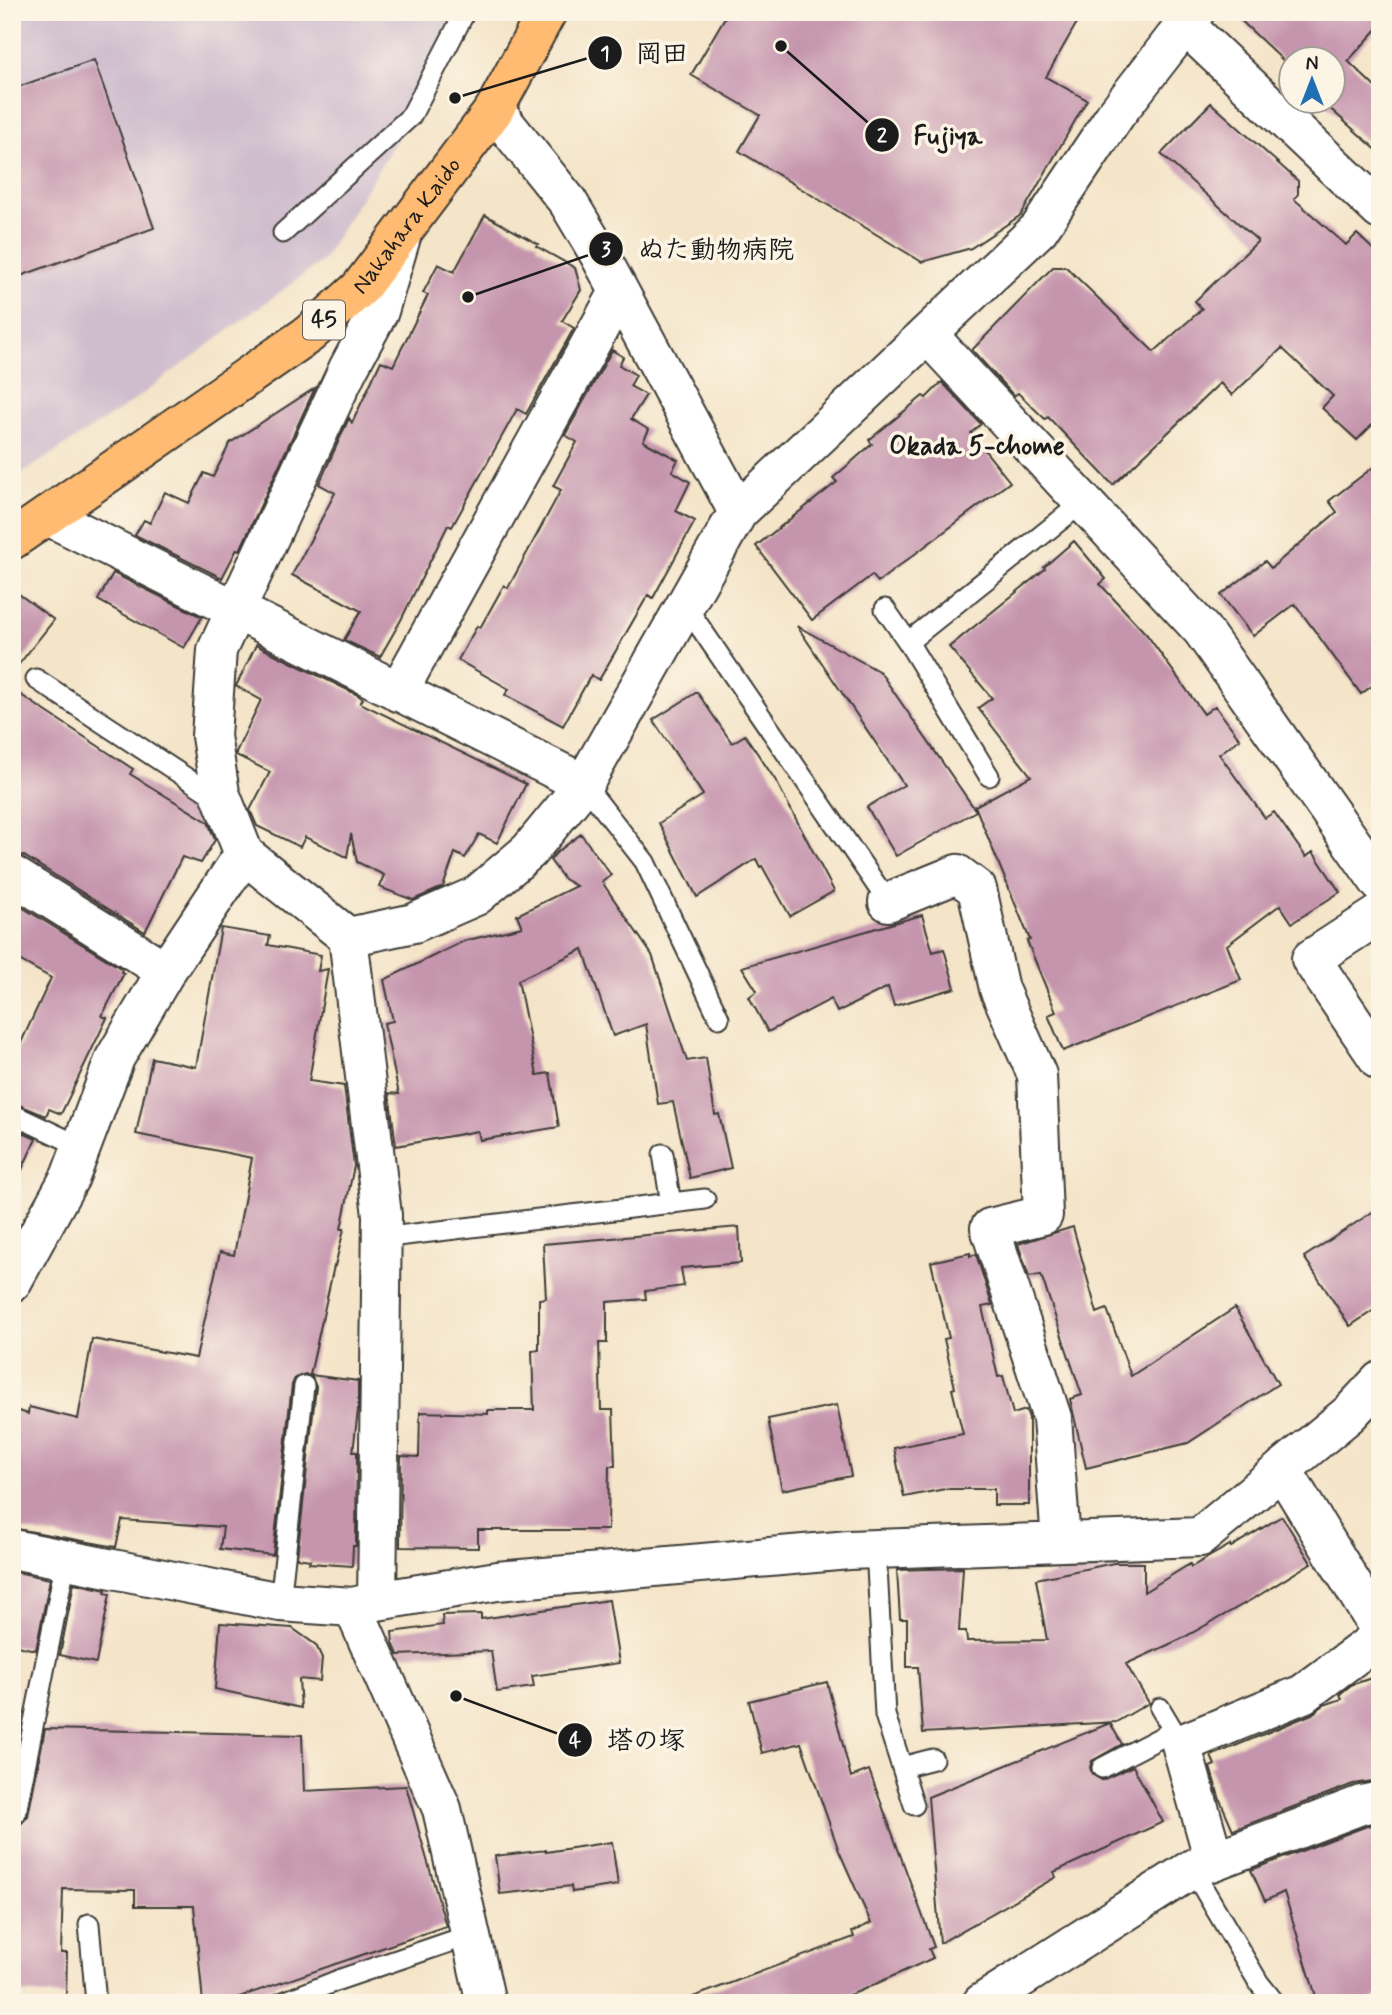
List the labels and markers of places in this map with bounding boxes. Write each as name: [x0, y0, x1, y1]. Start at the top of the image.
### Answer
callout: 岡田: [587, 29, 702, 76]
callout: Fujiya: [864, 111, 996, 158]
callout: ぬた動物病院: [589, 225, 808, 272]
callout: 塔の塚: [558, 1716, 699, 1763]

